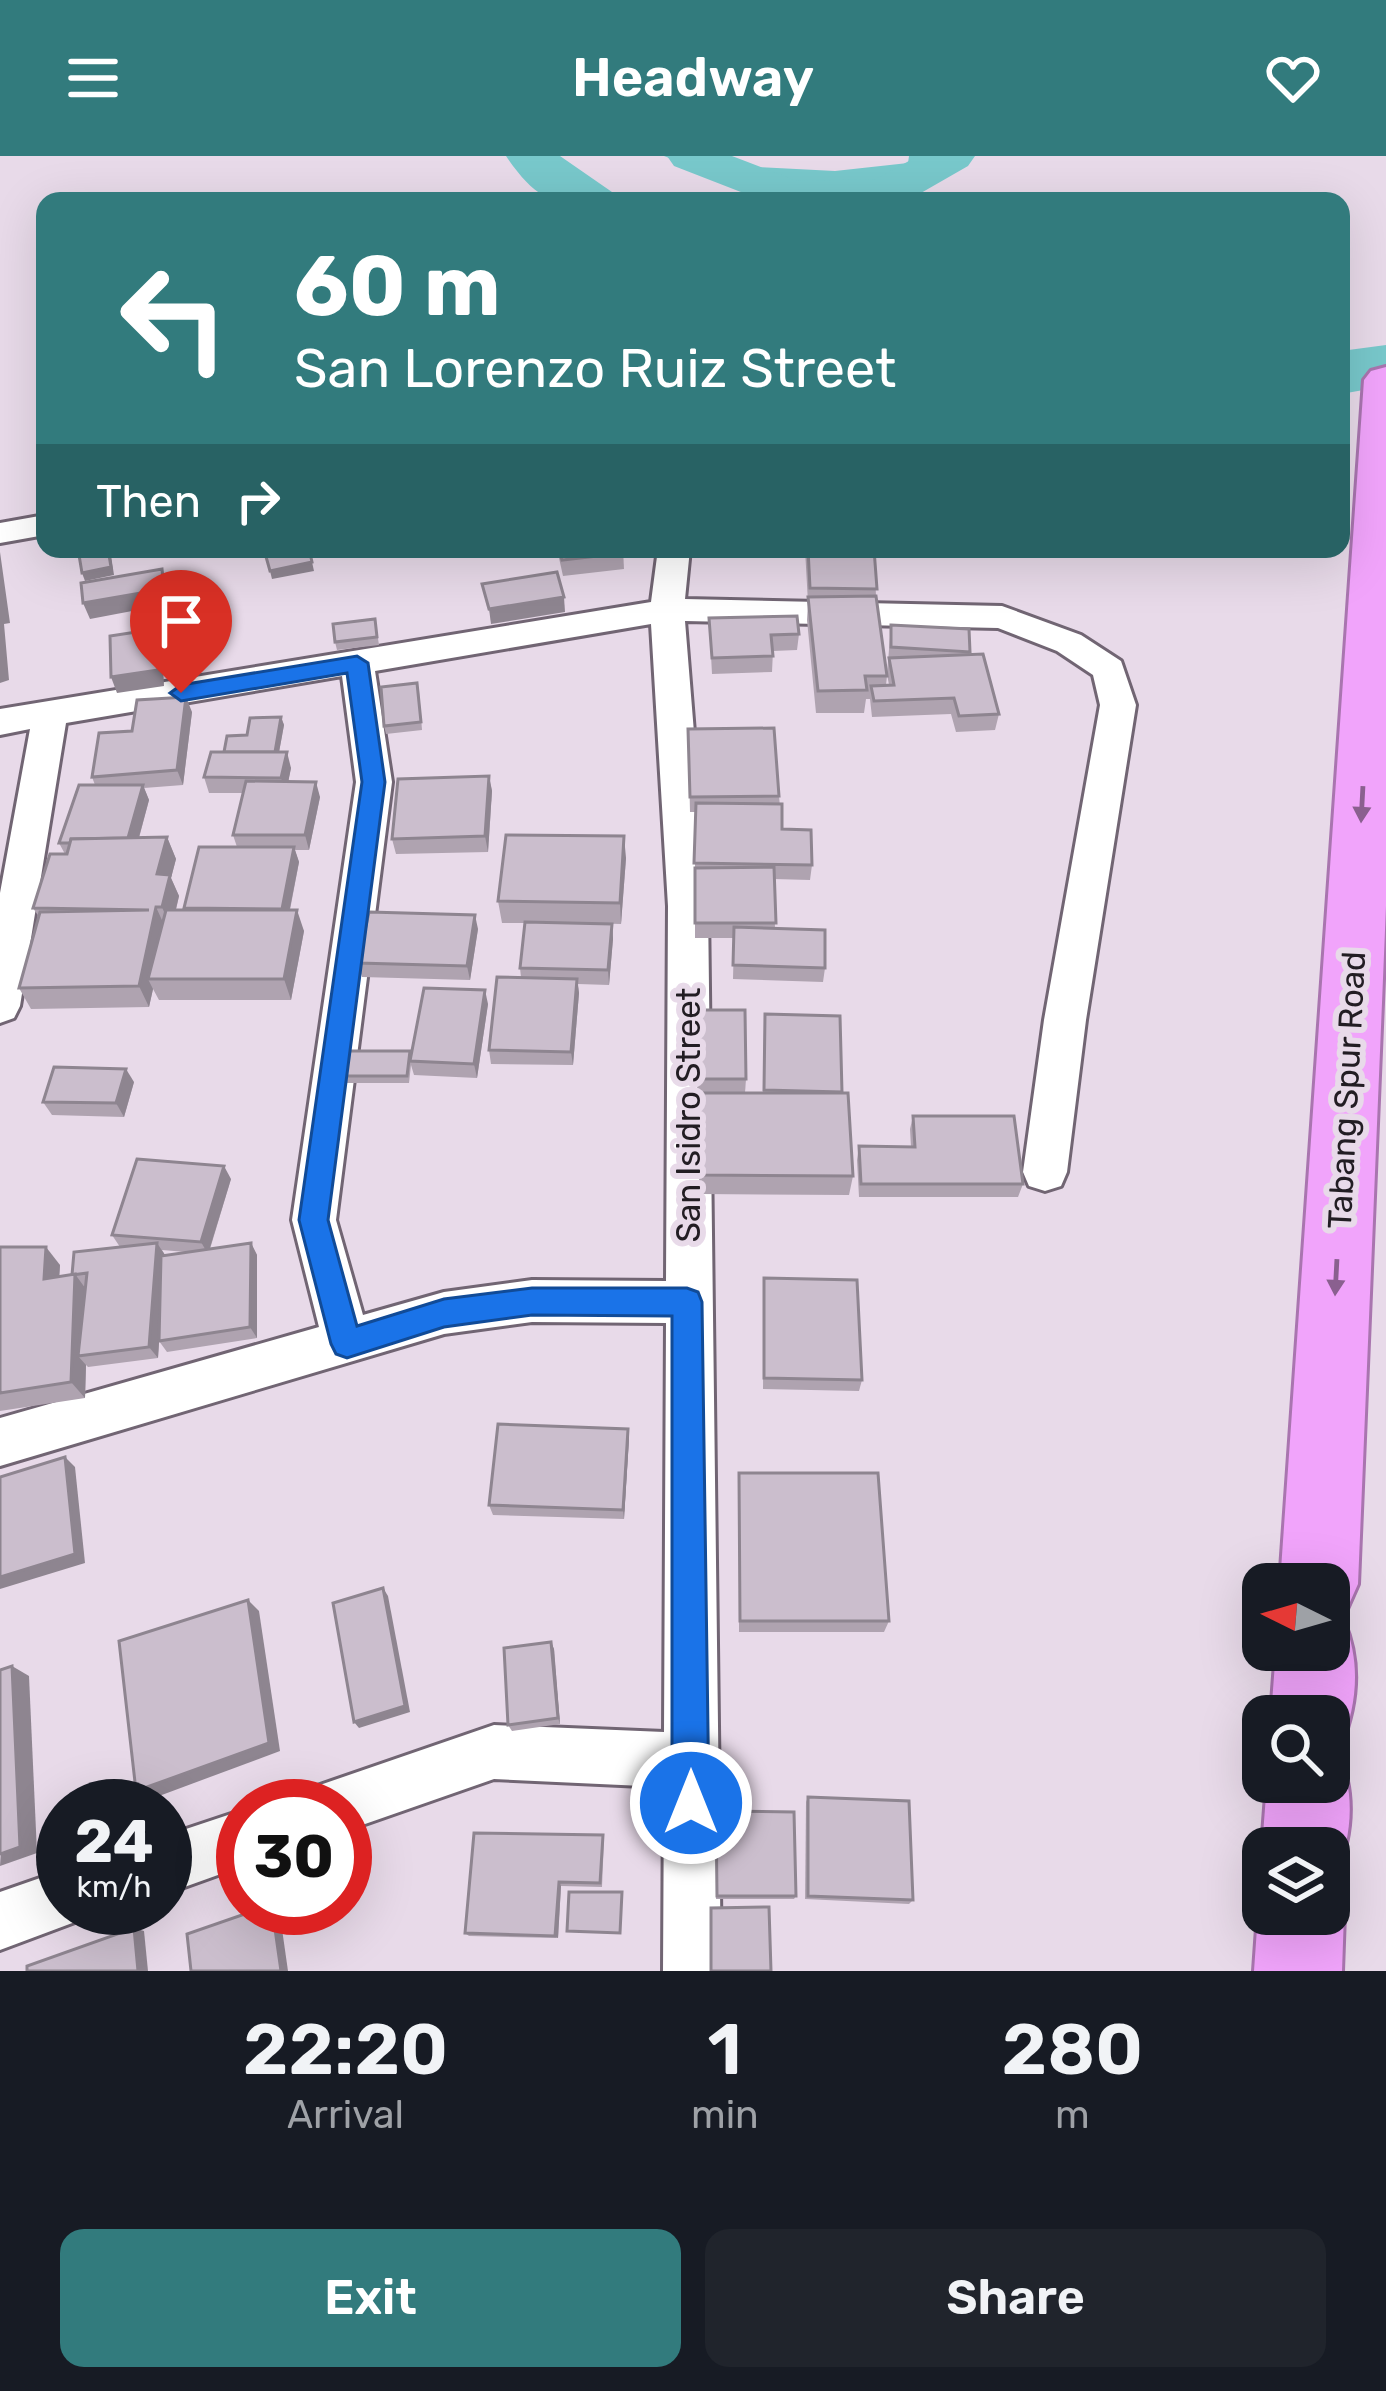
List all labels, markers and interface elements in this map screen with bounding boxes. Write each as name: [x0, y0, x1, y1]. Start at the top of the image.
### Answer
icon: menu: [60, 45, 126, 111]
icon: heart: [1260, 45, 1326, 111]
text: Headway: [572, 46, 814, 110]
text: 60 m: [294, 236, 501, 336]
icon: left: [96, 240, 252, 396]
text: San Lorenzo Ruiz Street: [294, 337, 896, 401]
icon: right: [225, 468, 291, 534]
text: Then: [96, 475, 201, 528]
pin: [130, 570, 232, 693]
icon: arrive: [148, 588, 214, 654]
one-way arrow: [1352, 786, 1371, 824]
street label: Tabang Spur Road: [1320, 950, 1373, 1230]
street label: San Isidro Street: [669, 987, 708, 1242]
one-way arrow: [1326, 1259, 1345, 1297]
north arrow: [1242, 1563, 1350, 1671]
map controls: [1242, 1563, 1350, 1935]
button: search: [1242, 1695, 1350, 1803]
position arrow: [628, 1740, 754, 1866]
speed limit sign: 30: [216, 1779, 372, 1935]
text: 24: [74, 1806, 154, 1877]
button: layers: [1242, 1827, 1350, 1935]
text: km/h: [77, 1869, 151, 1905]
text: 22:20: [243, 2007, 448, 2092]
text: 1: [708, 2007, 742, 2092]
text: 280: [1002, 2007, 1143, 2092]
text: Arrival: [287, 2092, 404, 2138]
text: min: [691, 2092, 759, 2138]
text: m: [1055, 2092, 1090, 2138]
button: Exit: [60, 2229, 681, 2367]
button: Share: [705, 2229, 1326, 2367]

